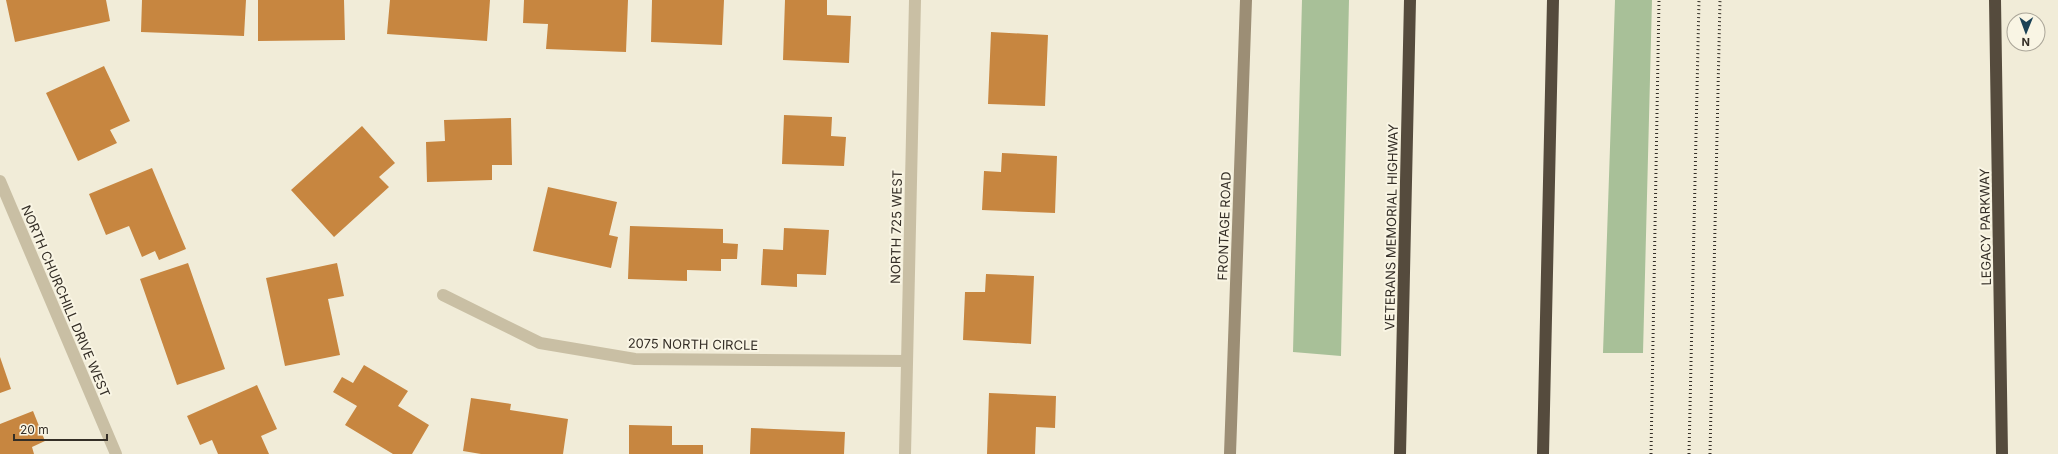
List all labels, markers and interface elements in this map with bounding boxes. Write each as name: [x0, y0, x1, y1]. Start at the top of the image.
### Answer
north arrow: [2006, 12, 2046, 52]
text: N: [2022, 35, 2030, 49]
street label: VETERANS MEMORIAL HIGHWAY: [1381, 123, 1401, 330]
street label: LEGACY PARKWAY: [1976, 168, 1994, 286]
street label: NORTH 725 WEST: [887, 170, 905, 284]
street label: FRONTAGE ROAD: [1214, 171, 1234, 281]
street label: NORTH CHURCHILL DRIVE WEST: [18, 203, 114, 399]
street label: 2075 NORTH CIRCLE: [628, 335, 758, 353]
scale bar: [14, 416, 107, 442]
text: 20 m: [20, 422, 49, 437]

